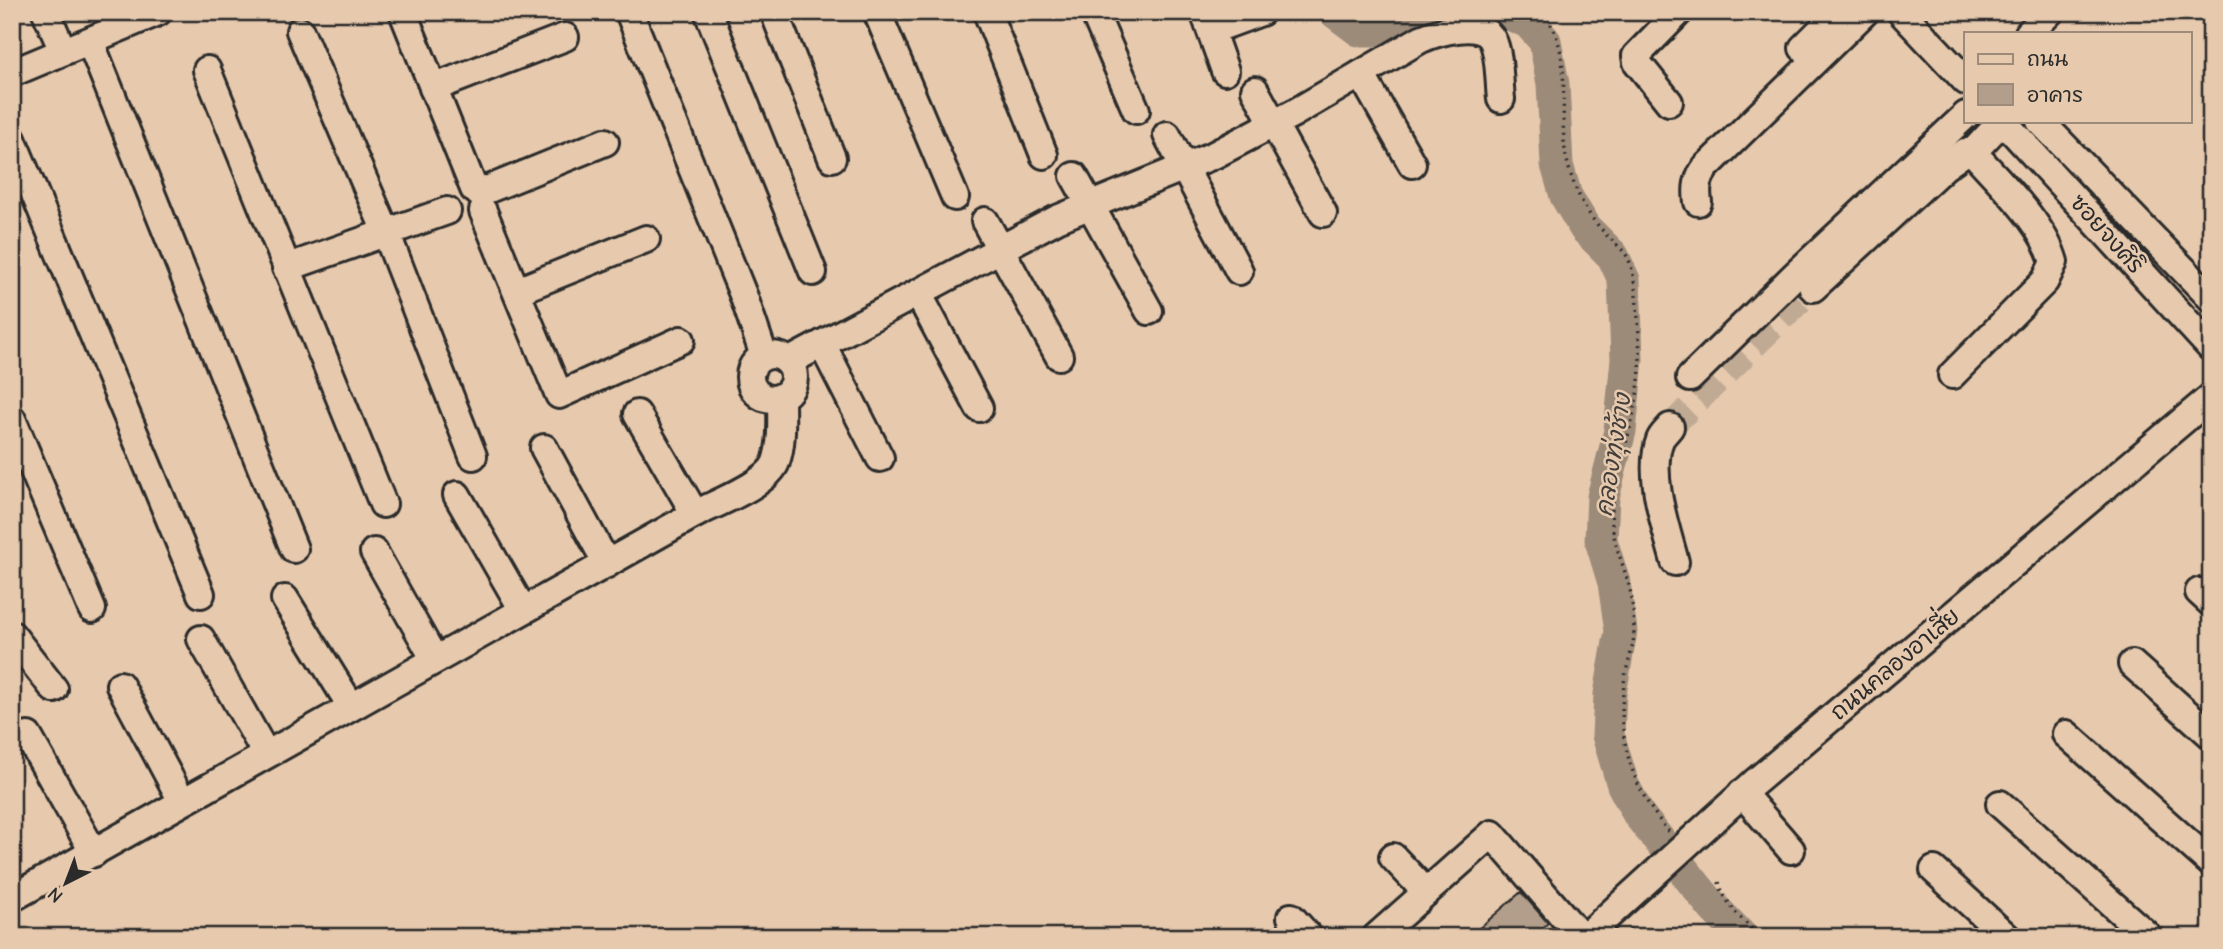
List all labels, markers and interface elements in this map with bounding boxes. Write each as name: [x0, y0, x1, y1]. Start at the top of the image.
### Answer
legend: [1964, 32, 2192, 122]
text: ถนน: [2027, 47, 2068, 71]
text: อาคาร: [2027, 83, 2083, 107]
street label: ซอยจงศิริ: [2065, 188, 2150, 279]
water label: คลองทุ่งช้าง: [1589, 389, 1641, 519]
street label: ถนนคลองอาเสี่ย: [1819, 595, 1965, 726]
north arrow: [32, 848, 102, 918]
text: N: [43, 883, 67, 907]

